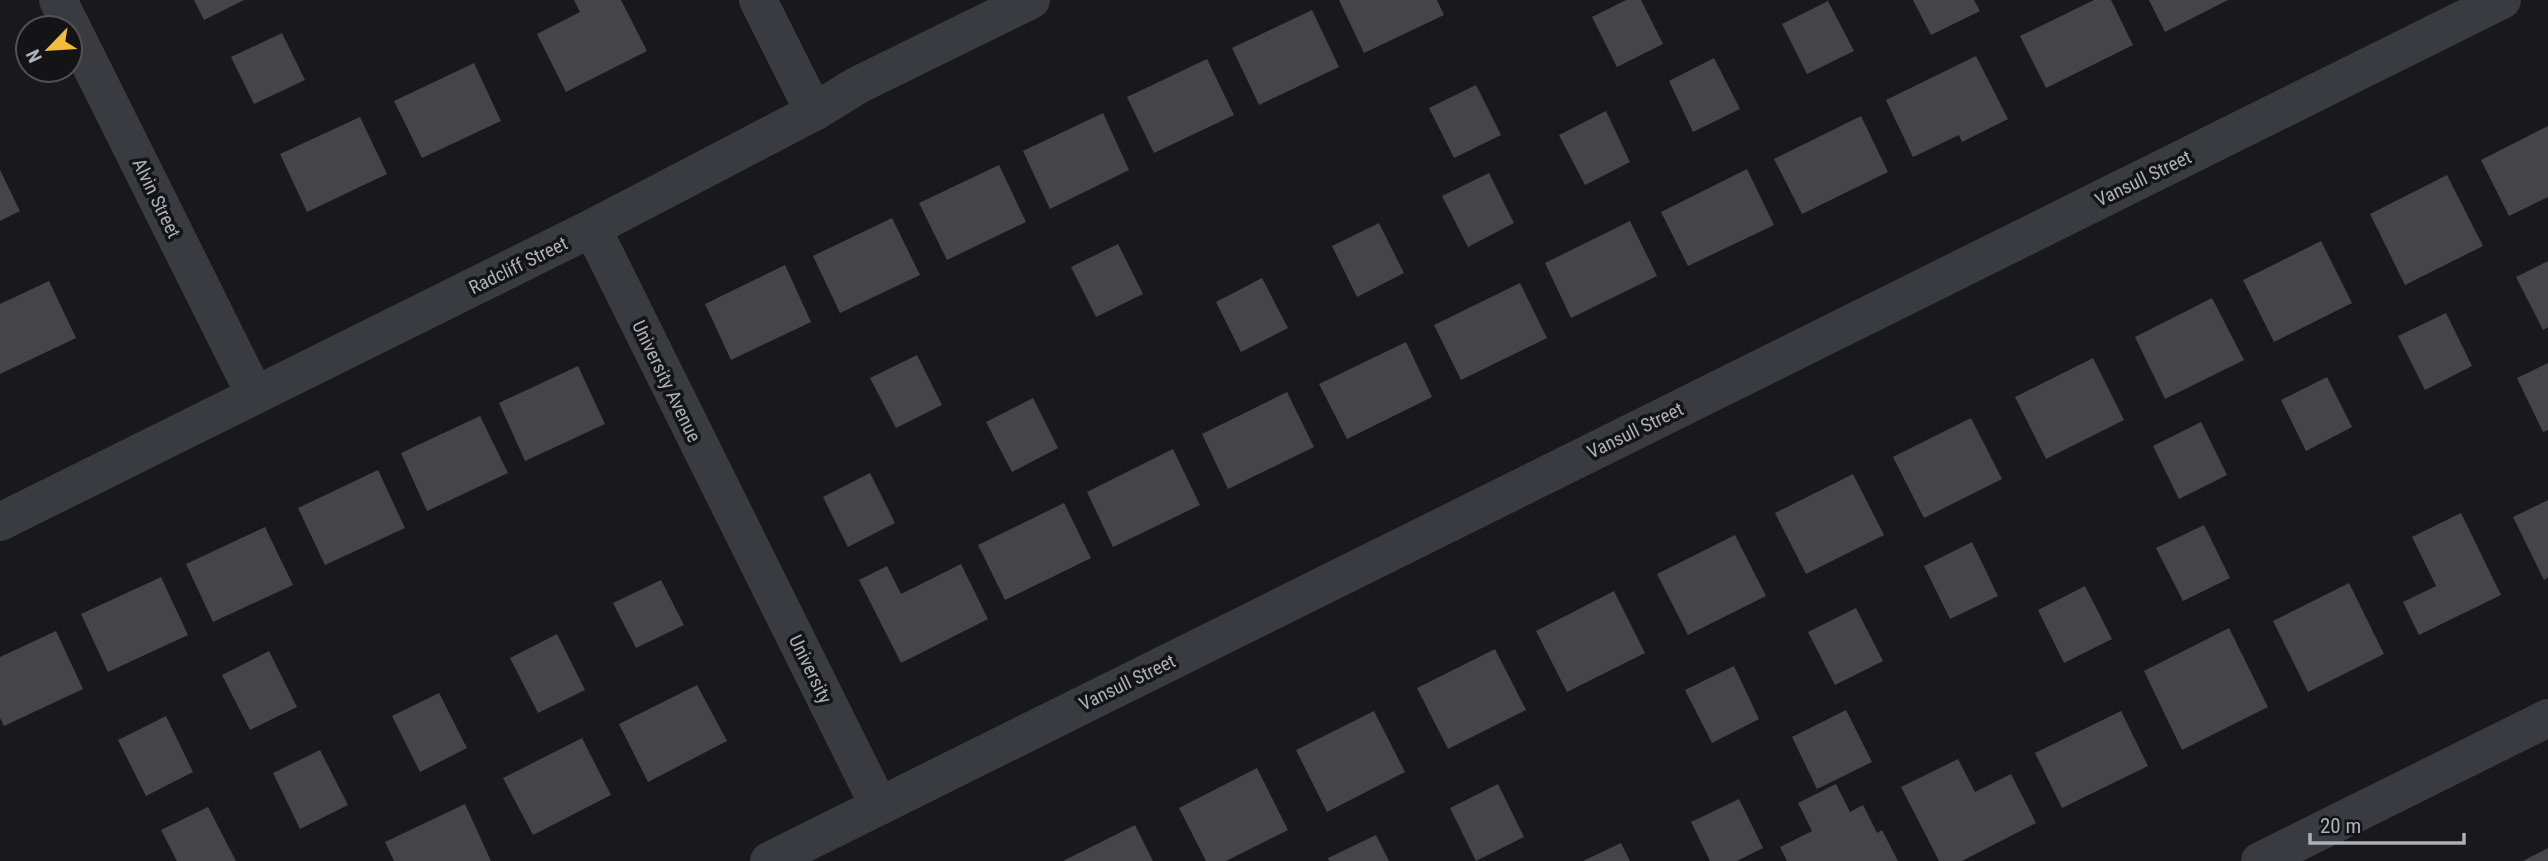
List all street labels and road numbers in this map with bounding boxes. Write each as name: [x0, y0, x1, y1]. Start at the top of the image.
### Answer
street label: Vansull Street: [2091, 145, 2195, 212]
street label: Alvin Street: [127, 155, 186, 242]
street label: Radcliff Street: [465, 232, 571, 299]
street label: University Avenue: [627, 317, 706, 446]
street label: Vansull Street: [1583, 397, 1687, 464]
street label: University: [784, 631, 837, 707]
street label: Vansull Street: [1075, 649, 1179, 716]

